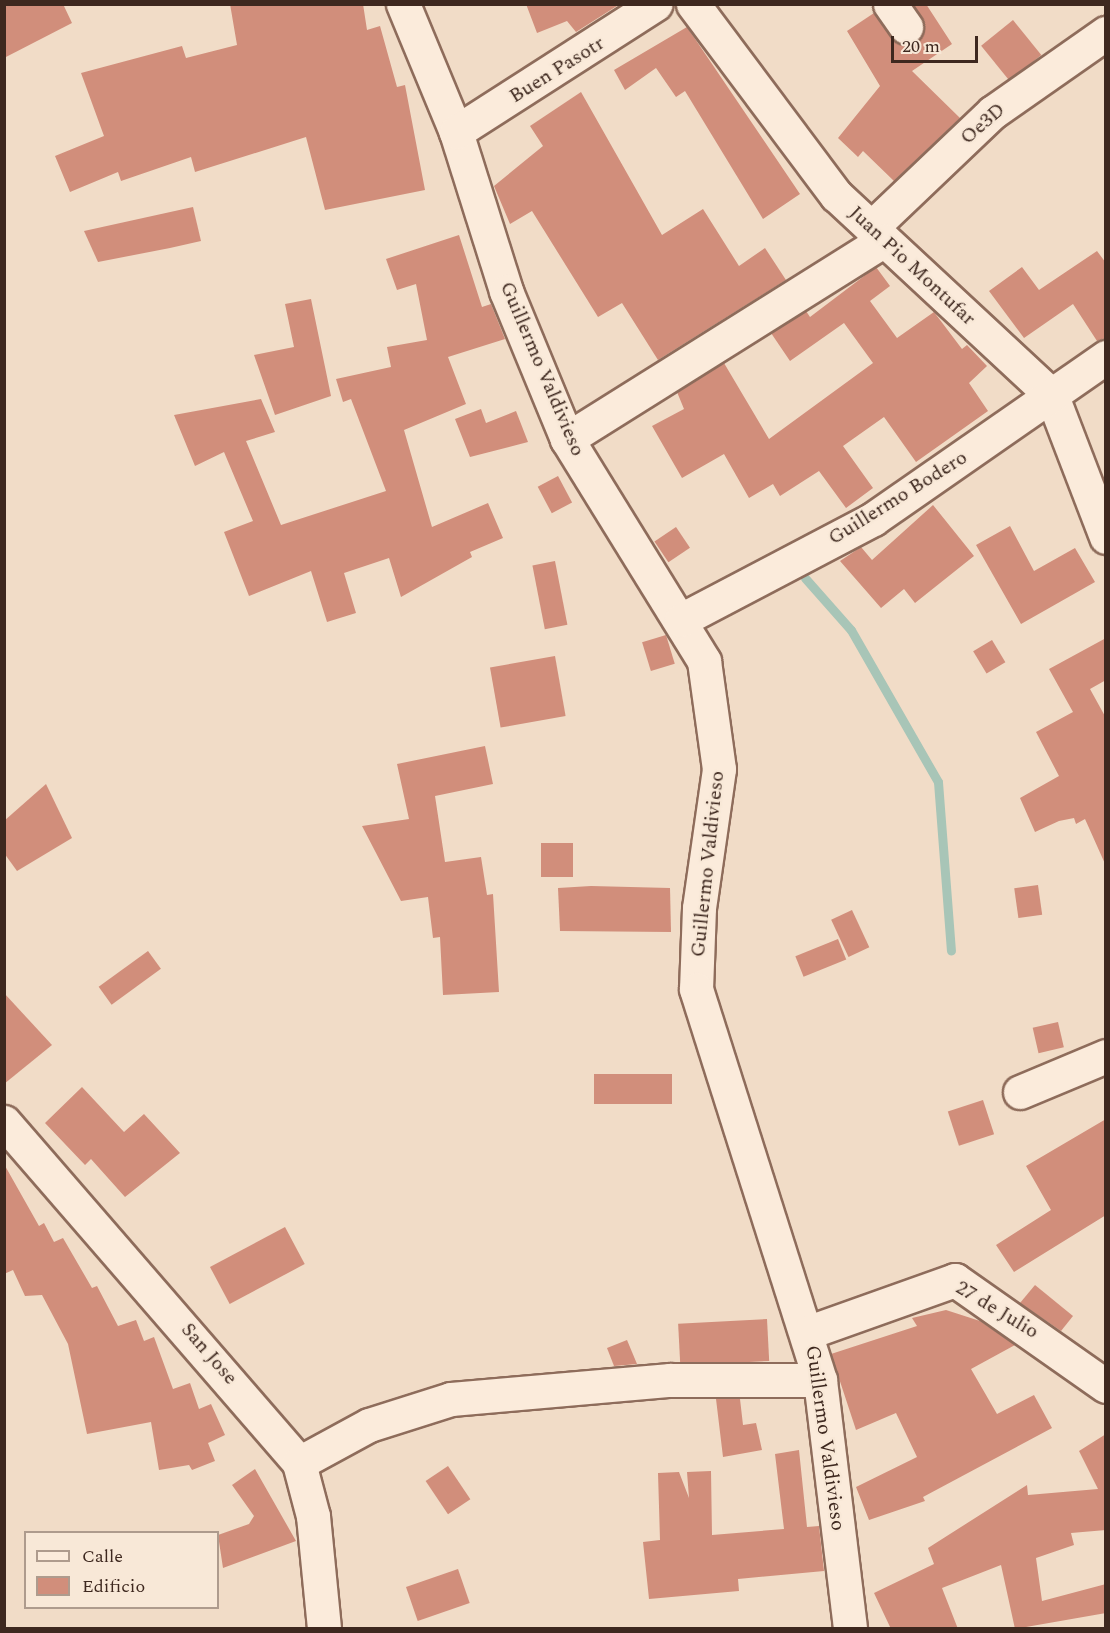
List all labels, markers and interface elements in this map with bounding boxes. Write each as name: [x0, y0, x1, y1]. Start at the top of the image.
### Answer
scale bar: [894, 24, 981, 62]
street label: Buen Pasotr: [505, 31, 609, 109]
text: 20 m: [902, 33, 940, 60]
street label: Oe3D: [956, 98, 1010, 150]
street label: Juan Pio Montufar: [844, 201, 980, 331]
street label: Guillermo Valdivieso: [494, 278, 590, 460]
street label: Guillermo Bodero: [824, 446, 972, 550]
street label: Guillermo Valdivieso: [686, 770, 730, 958]
street label: 27 de Julio: [951, 1276, 1043, 1344]
street label: San Jose: [176, 1318, 242, 1390]
street label: Guillermo Valdivieso: [800, 1344, 850, 1532]
legend: [24, 1531, 219, 1609]
text: Calle: [82, 1543, 123, 1570]
text: Edificio: [82, 1573, 145, 1600]

